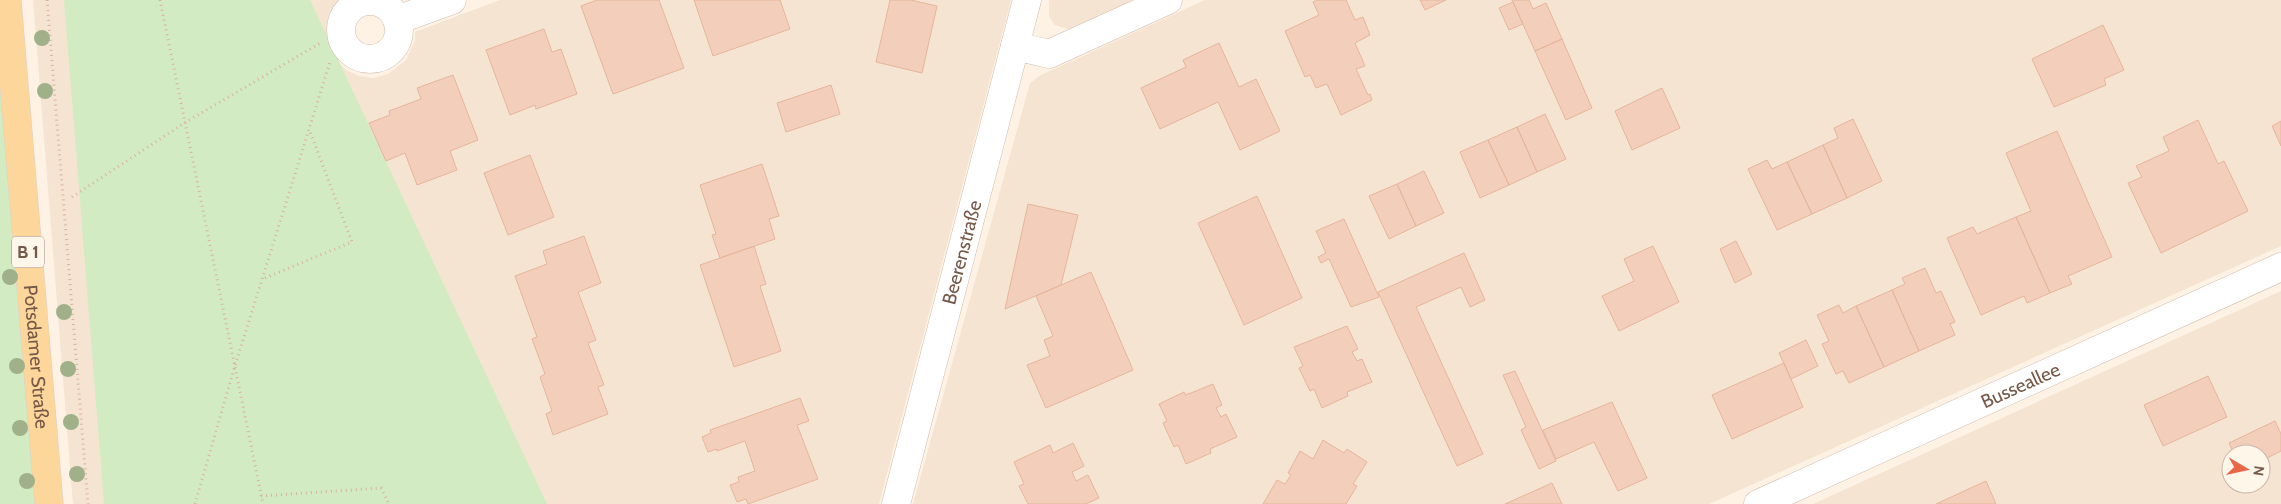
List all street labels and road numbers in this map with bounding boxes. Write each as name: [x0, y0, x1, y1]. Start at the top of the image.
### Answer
street label: Beerenstraße: [937, 198, 987, 307]
road number: B 1: [12, 236, 44, 268]
street label: Potsdamer Straße: [19, 284, 54, 430]
street label: Busseallee: [1977, 358, 2064, 413]

